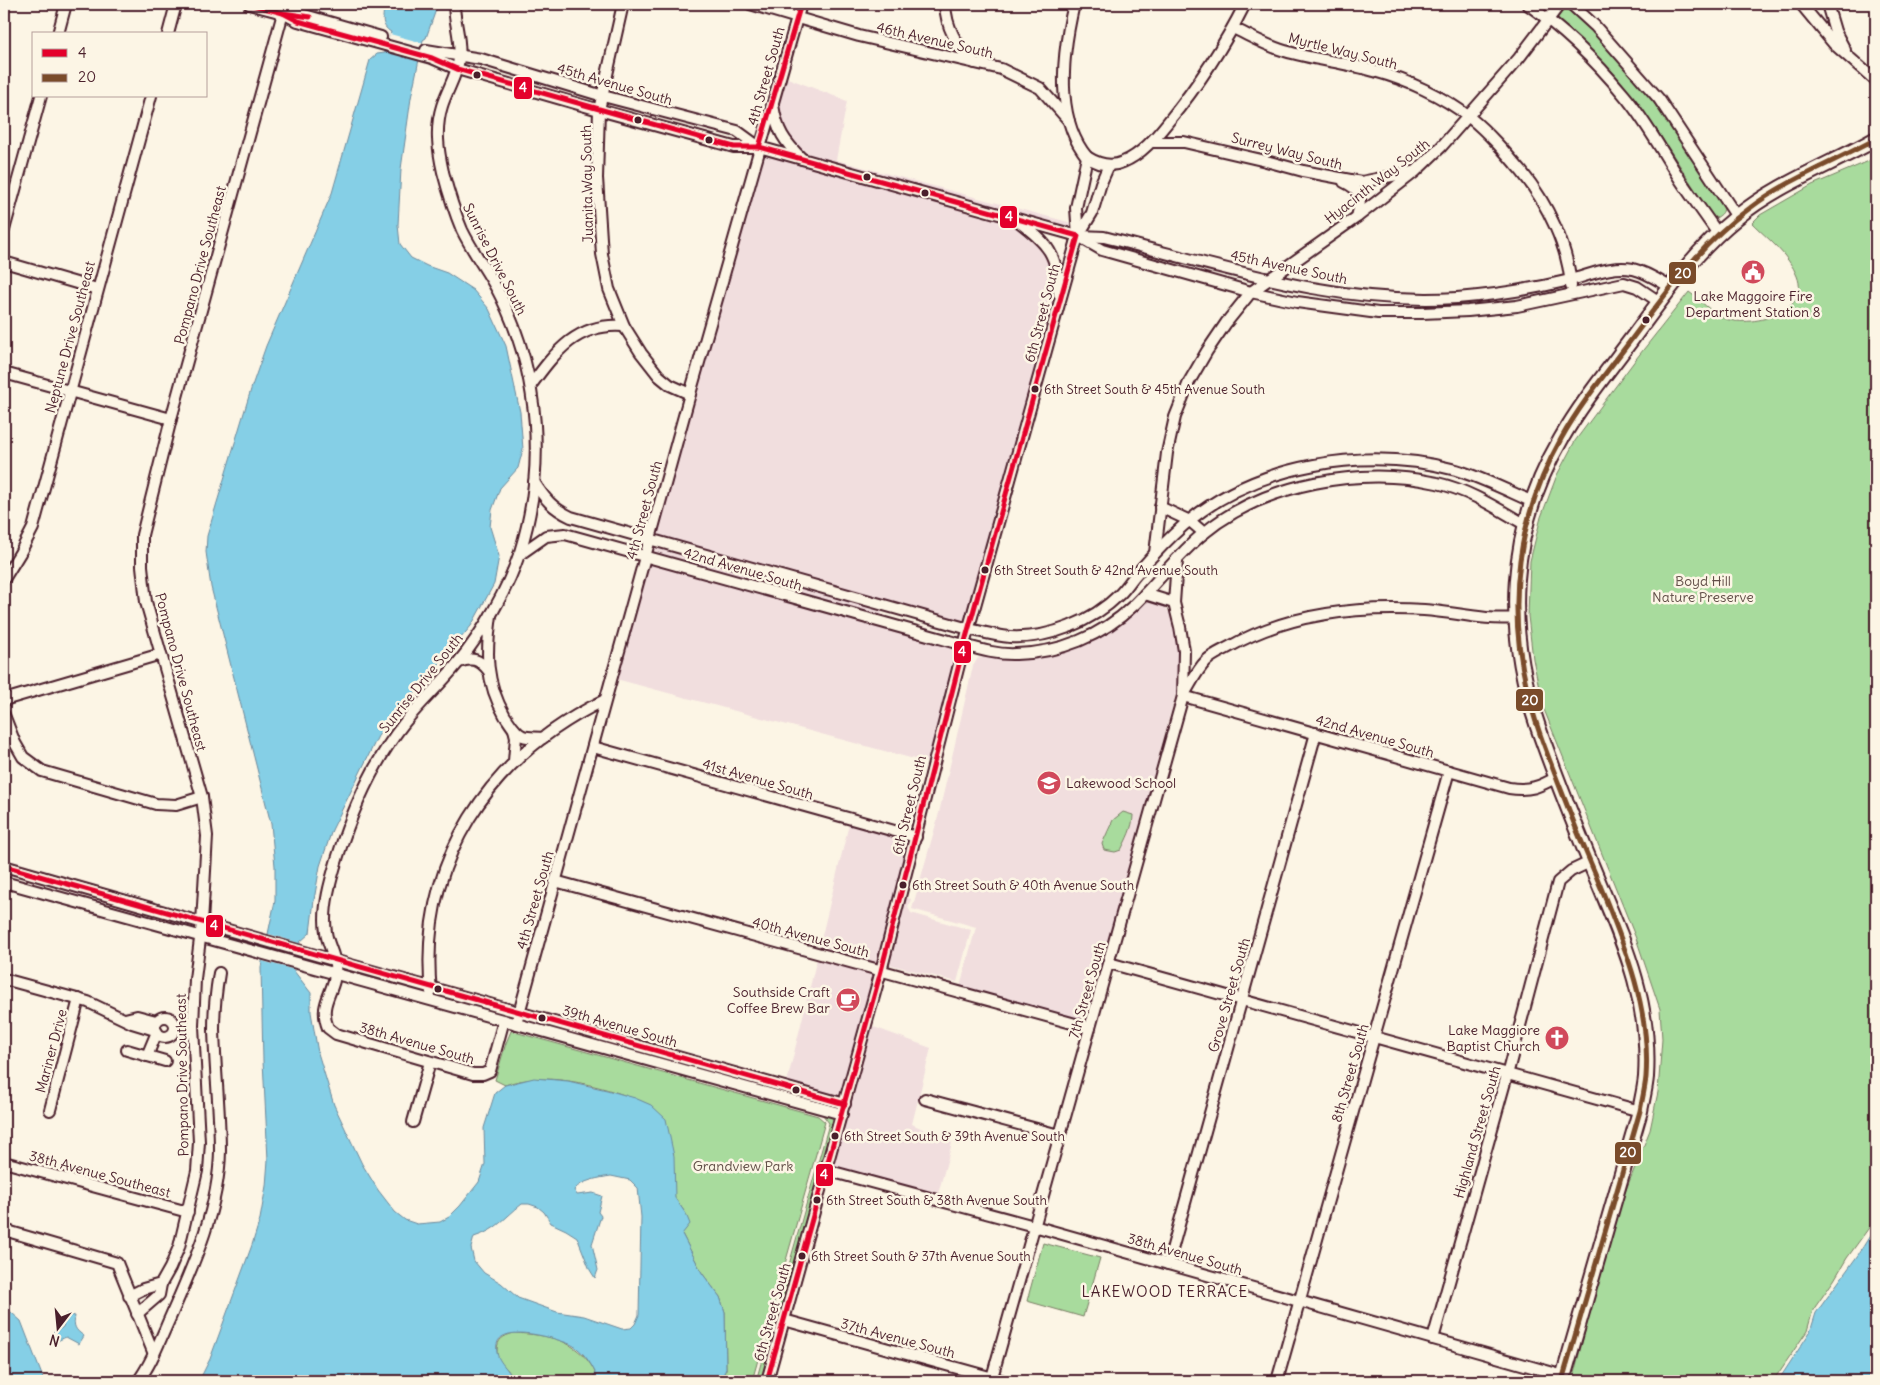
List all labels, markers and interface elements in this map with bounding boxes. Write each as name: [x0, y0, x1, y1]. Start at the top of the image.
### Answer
street label: 46th Avenue South: [875, 18, 995, 62]
street label: 4th Street South: [743, 25, 789, 127]
street label: Myrtle Way South: [1287, 29, 1399, 73]
legend: [32, 32, 208, 98]
text: 4: [78, 43, 87, 62]
street label: 45th Avenue South: [555, 59, 675, 109]
text: 20: [78, 67, 96, 86]
unlabelled marker: [472, 70, 482, 80]
line badge: 4: [513, 76, 533, 100]
text: 4: [519, 78, 527, 96]
unlabelled marker: [633, 115, 643, 125]
street label: Juanita Way South: [577, 125, 597, 243]
street label: Surrey Way South: [1230, 128, 1344, 174]
street label: Hyacinth Way South: [1321, 134, 1433, 228]
unlabelled marker: [704, 135, 714, 145]
unlabelled marker: [862, 172, 872, 182]
street label: Pompano Drive Southeast: [170, 184, 230, 346]
unlabelled marker: [920, 188, 930, 198]
street label: Sunrise Drive South: [459, 200, 531, 318]
line badge: 4: [999, 205, 1018, 229]
text: 4: [1005, 207, 1013, 225]
street label: 45th Avenue South: [1229, 246, 1349, 288]
street label: Neptune Drive Southeast: [41, 259, 99, 415]
public building icon: Lake Maggoire Fire Department Station 8: [1740, 259, 1766, 285]
line badge: 20: [1668, 261, 1697, 285]
street label: 6th Street South: [1020, 262, 1064, 364]
text: 20: [1675, 264, 1691, 282]
place label: Lake Maggoire Fire Department Station 8: [1685, 287, 1821, 321]
unlabelled marker: [1641, 315, 1651, 325]
place label: 6th Street South & 45th Avenue South: [1044, 381, 1266, 398]
marker: 6th Street South & 45th Avenue South: [1030, 384, 1040, 394]
street label: 4th Street South: [622, 459, 666, 561]
street label: 42nd Avenue South: [682, 543, 804, 595]
place label: 6th Street South & 42nd Avenue South: [994, 562, 1218, 579]
marker: 6th Street South & 42nd Avenue South: [980, 565, 990, 575]
park label: Boyd Hill Nature Preserve: [1652, 572, 1754, 606]
street label: Pompano Drive Southeast: [151, 591, 211, 753]
street label: Sunrise Drive South: [375, 629, 467, 737]
line badge: 4: [953, 640, 972, 664]
text: 4: [958, 642, 966, 660]
line badge: 20: [1515, 688, 1544, 712]
text: 20: [1522, 691, 1538, 709]
street label: 42nd Avenue South: [1314, 710, 1436, 762]
street label: 6th Street South: [888, 754, 930, 856]
street label: 41st Avenue South: [700, 755, 816, 803]
school or university icon: Lakewood School: [1036, 770, 1062, 796]
place label: Lakewood School: [1066, 774, 1176, 792]
street label: 4th Street South: [512, 849, 558, 951]
place label: 6th Street South & 40th Avenue South: [912, 877, 1135, 894]
marker: 6th Street South & 40th Avenue South: [898, 880, 908, 890]
street label: 40th Avenue South: [751, 913, 871, 961]
line badge: 4: [205, 914, 224, 938]
text: 4: [210, 916, 218, 934]
street label: Grove Street South: [1204, 936, 1254, 1054]
street label: 7th Street South: [1065, 939, 1109, 1041]
place label: Southside Craft Coffee Brew Bar: [727, 983, 830, 1017]
unlabelled marker: [433, 984, 443, 994]
cafe icon: Southside Craft Coffee Brew Bar: [835, 987, 861, 1013]
street label: Pompano Drive Southeast: [172, 993, 192, 1157]
street label: 39th Avenue South: [560, 1001, 680, 1051]
street label: Mariner Drive: [31, 1007, 71, 1095]
unlabelled marker: [537, 1013, 547, 1023]
street label: 38th Avenue South: [357, 1018, 477, 1068]
place label: Lake Maggiore Baptist Church: [1446, 1021, 1540, 1055]
street label: 8th Street South: [1327, 1022, 1373, 1124]
church icon: Lake Maggiore Baptist Church: [1544, 1025, 1570, 1051]
street label: Highland Street South: [1449, 1064, 1505, 1200]
unlabelled marker: [791, 1085, 801, 1095]
place label: 6th Street South & 39th Avenue South: [844, 1128, 1065, 1145]
marker: 6th Street South & 39th Avenue South: [830, 1131, 840, 1141]
line badge: 20: [1614, 1141, 1642, 1165]
text: 20: [1620, 1143, 1636, 1161]
street label: 38th Avenue Southeast: [27, 1146, 173, 1202]
park label: Grandview Park: [693, 1157, 793, 1175]
line badge: 4: [815, 1163, 834, 1187]
text: 4: [820, 1165, 828, 1183]
place label: 6th Street South & 38th Avenue South: [826, 1192, 1047, 1209]
marker: 6th Street South & 38th Avenue South: [812, 1195, 822, 1205]
street label: 38th Avenue South: [1125, 1229, 1245, 1279]
place label: 6th Street South & 37th Avenue South: [811, 1248, 1031, 1265]
marker: 6th Street South & 37th Avenue South: [797, 1251, 807, 1261]
street label: 6th Street South: [749, 1261, 795, 1363]
district label: LAKEWOOD TERRACE: [1082, 1282, 1248, 1301]
north arrow: [32, 1302, 82, 1352]
street label: 37th Avenue South: [839, 1314, 957, 1362]
text: N: [47, 1331, 62, 1350]

